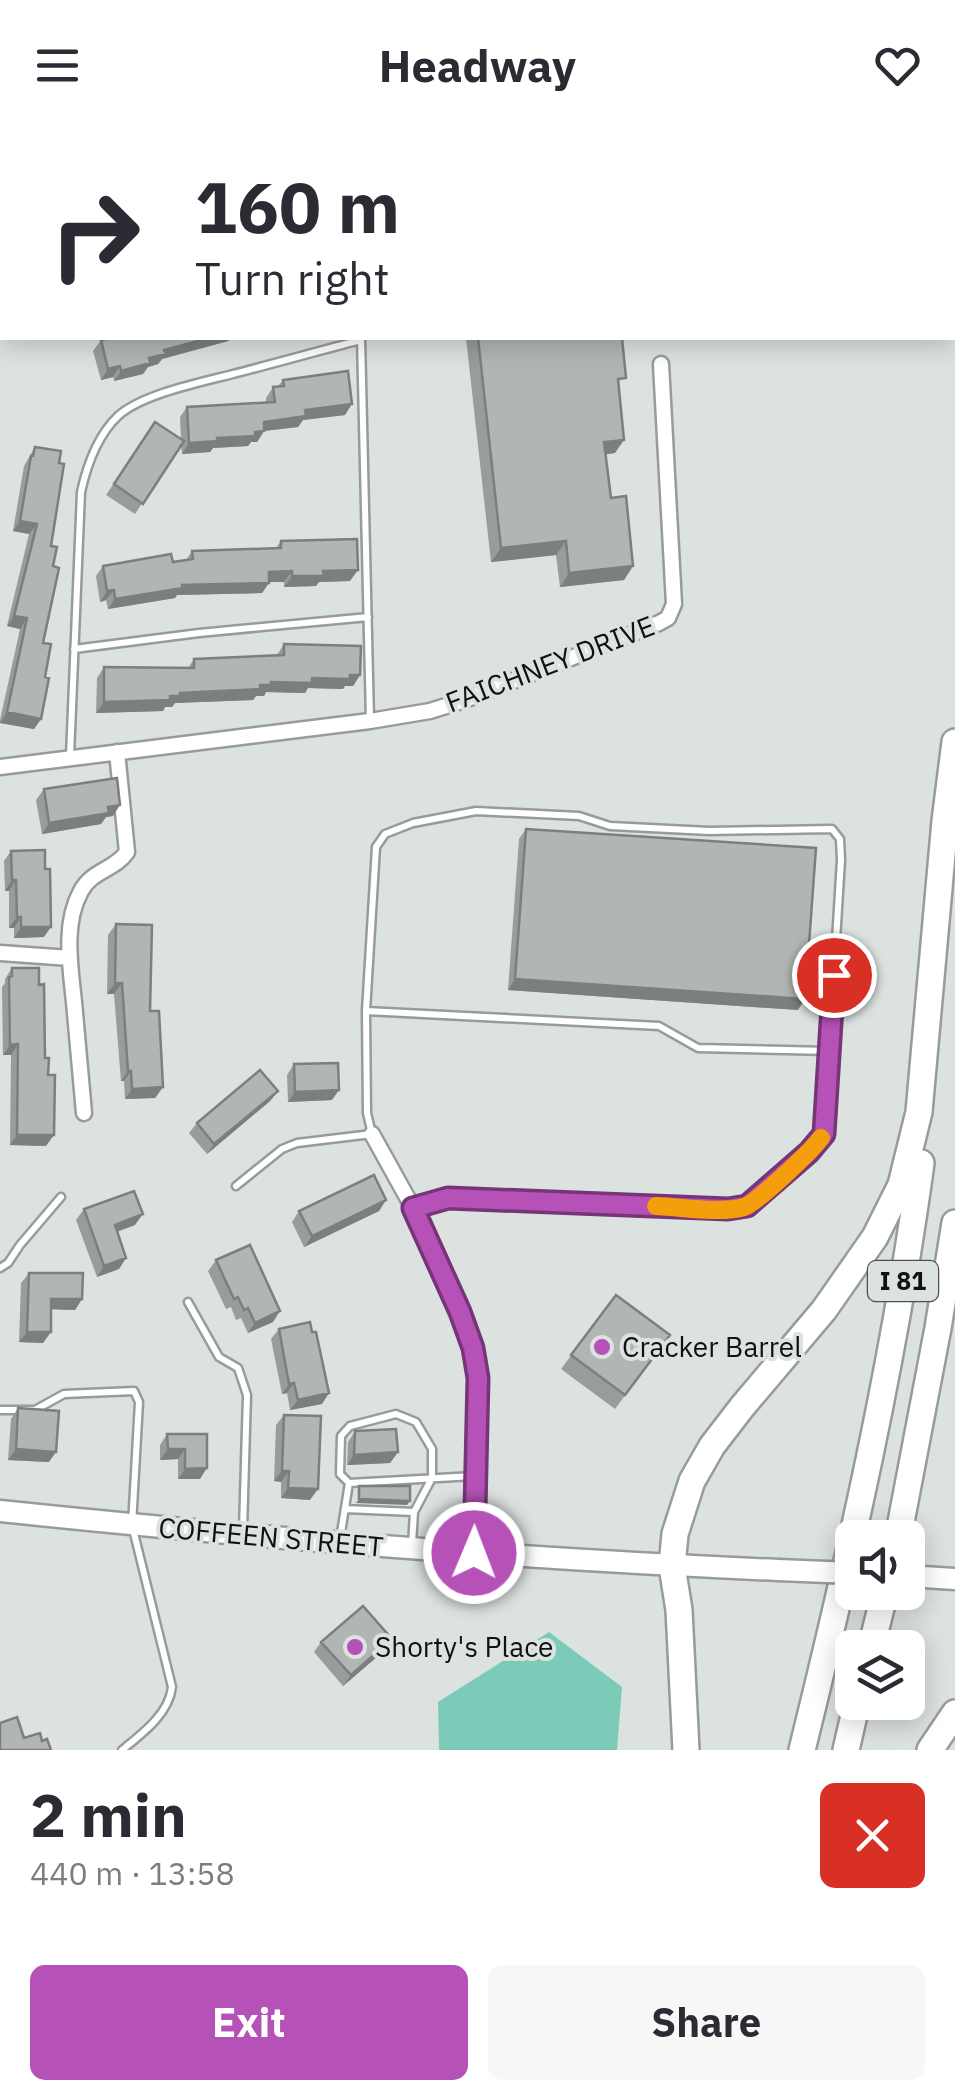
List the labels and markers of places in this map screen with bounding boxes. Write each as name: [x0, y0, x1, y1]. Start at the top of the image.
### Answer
pin: [792, 933, 877, 1018]
place label: Cracker Barrel: [622, 1328, 802, 1365]
marker: Cracker Barrel: [591, 1336, 613, 1358]
place label: Shorty's Place: [375, 1628, 553, 1665]
marker: Shorty's Place: [344, 1636, 366, 1658]

